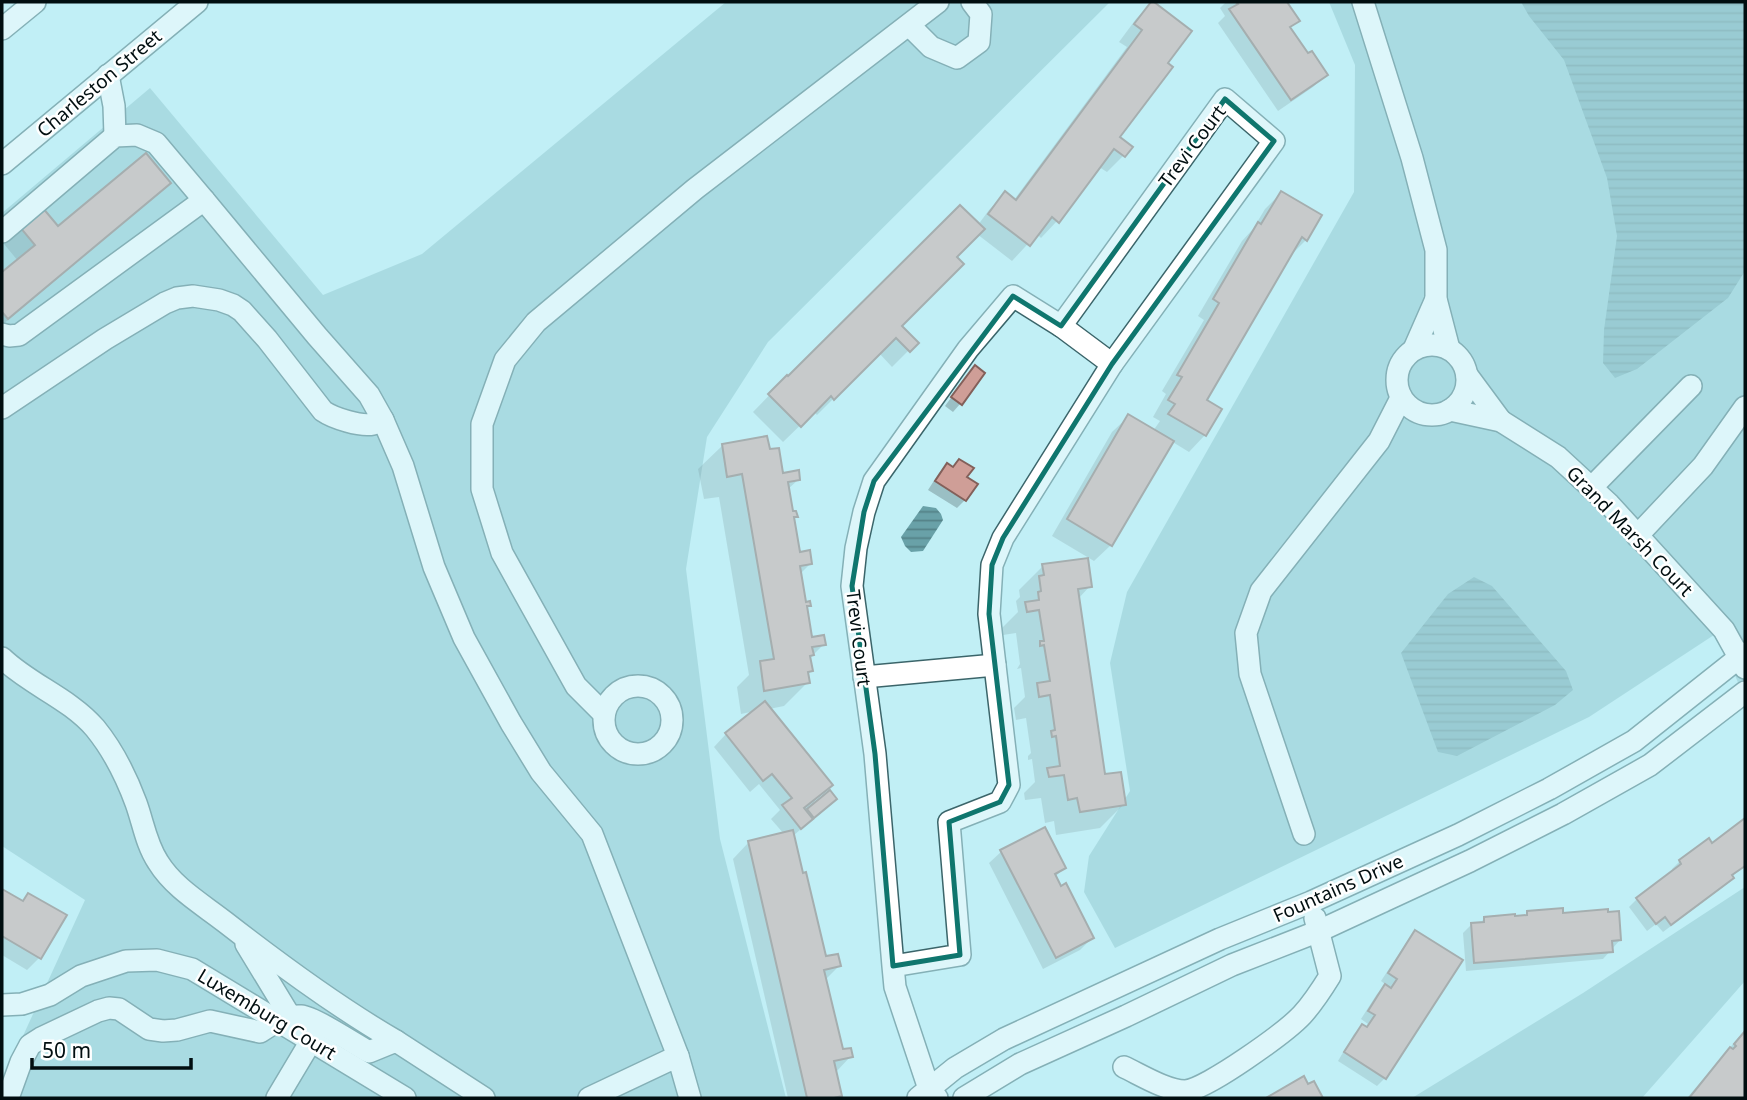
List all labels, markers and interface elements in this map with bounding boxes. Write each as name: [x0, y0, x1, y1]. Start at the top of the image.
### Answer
street label: Charleston Street: [31, 23, 167, 143]
street label: Trevi Court: [1152, 99, 1232, 193]
street label: Grand Marsh Court: [1561, 460, 1699, 602]
street label: Trevi Court: [840, 588, 878, 688]
street label: Fountains Drive: [1269, 848, 1407, 928]
street label: Luxemburg Court: [193, 962, 341, 1066]
scale bar: [32, 1026, 191, 1070]
text: 50 m: [42, 1036, 91, 1064]

